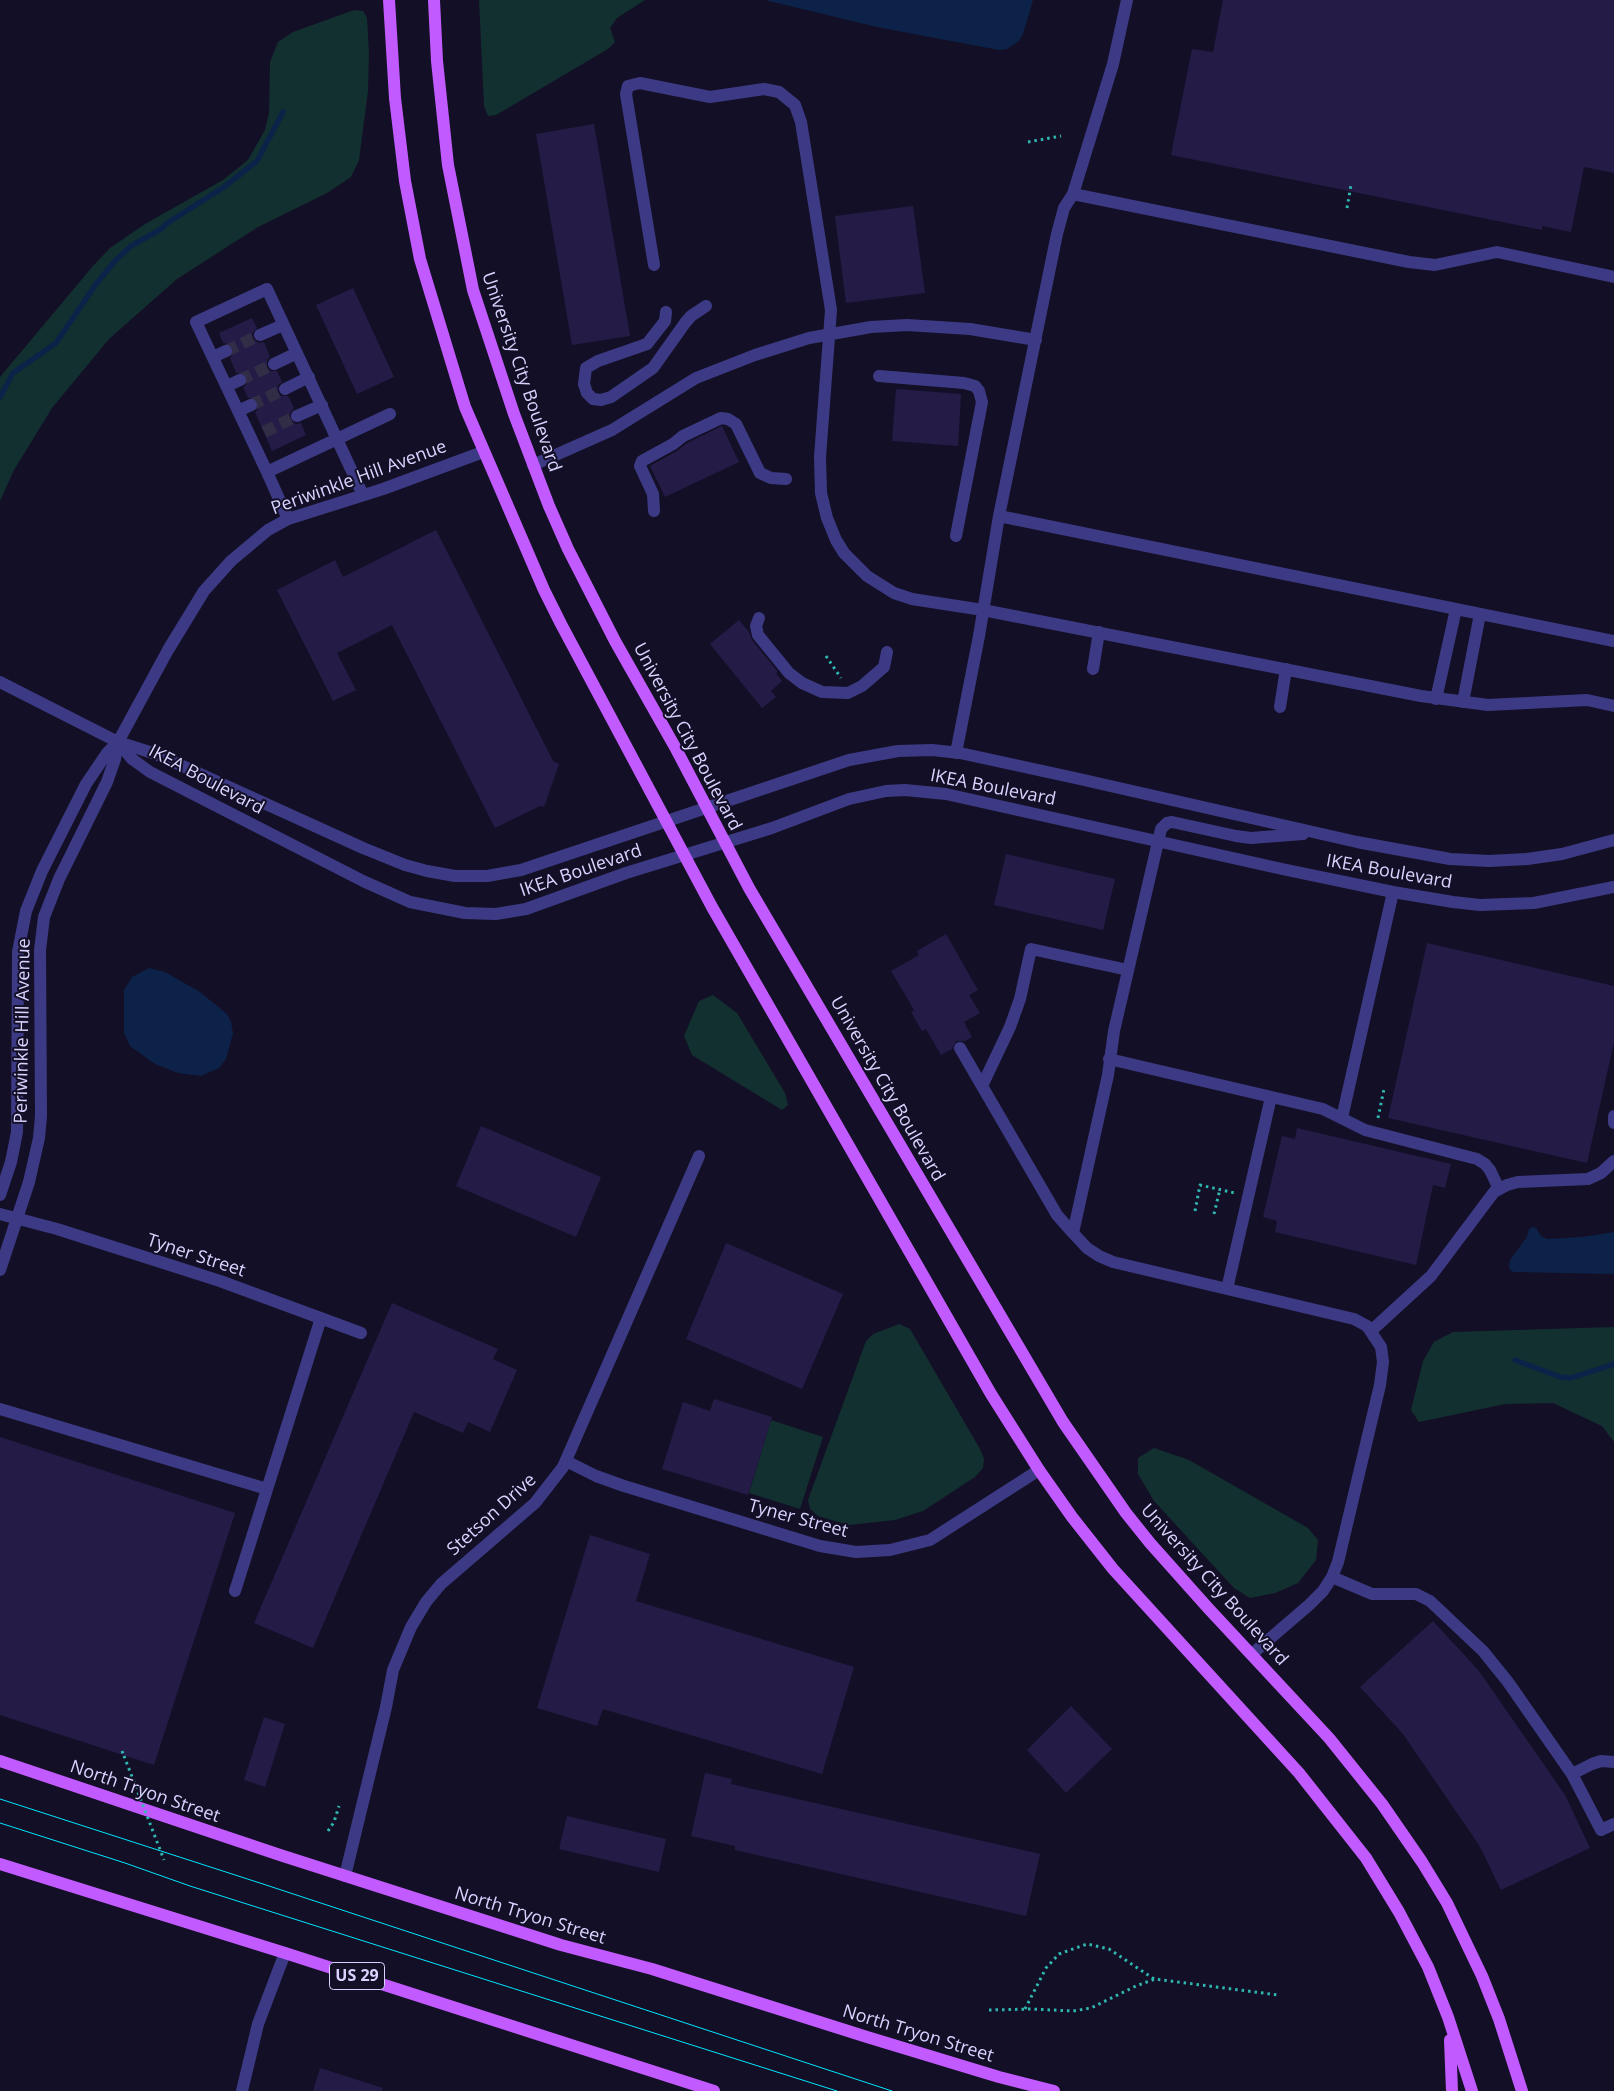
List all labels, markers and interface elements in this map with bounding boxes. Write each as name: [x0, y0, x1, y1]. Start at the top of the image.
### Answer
street label: University City Boulevard: [477, 269, 565, 475]
street label: Periwinkle Hill Avenue: [268, 436, 450, 520]
street label: University City Boulevard: [628, 639, 746, 835]
street label: IKEA Boulevard: [145, 741, 267, 819]
street label: IKEA Boulevard: [928, 765, 1058, 811]
street label: IKEA Boulevard: [517, 840, 645, 902]
street label: IKEA Boulevard: [1324, 850, 1454, 894]
street label: Periwinkle Hill Avenue: [11, 938, 35, 1124]
street label: University City Boulevard: [825, 993, 949, 1185]
street label: Tyner Street: [144, 1230, 248, 1282]
street label: Stetson Drive: [443, 1470, 541, 1560]
street label: Tyner Street: [746, 1495, 850, 1543]
street label: University City Boulevard: [1136, 1500, 1292, 1670]
street label: North Tryon Street: [67, 1756, 223, 1828]
street label: North Tryon Street: [452, 1883, 608, 1949]
road number: US 29: [330, 1962, 384, 1990]
street label: North Tryon Street: [840, 2001, 996, 2067]

